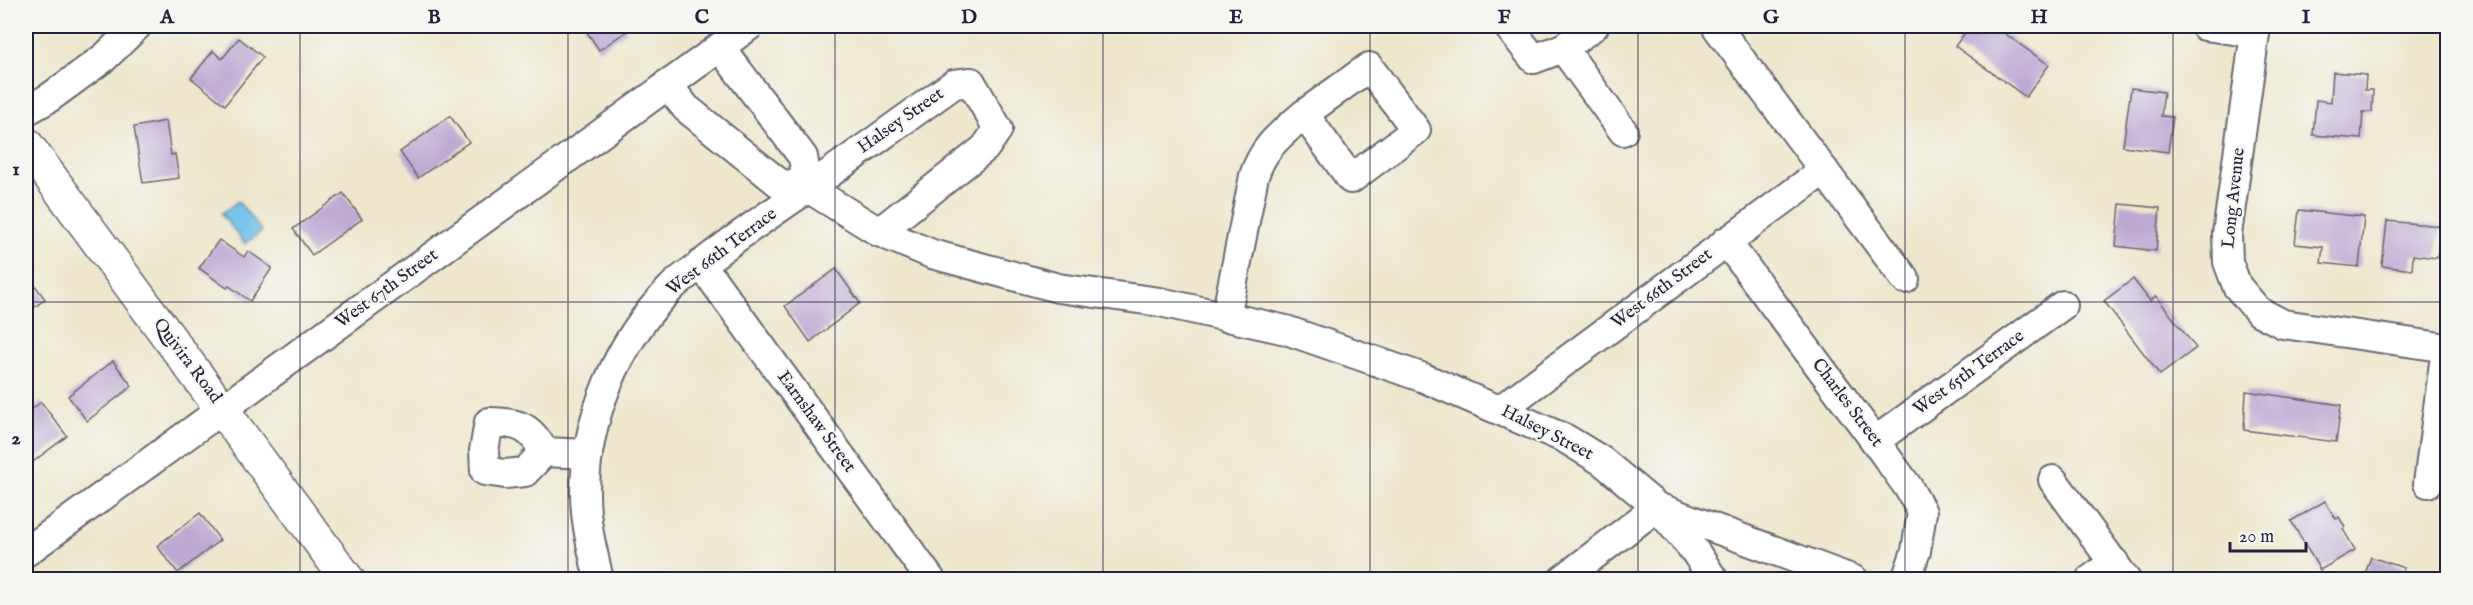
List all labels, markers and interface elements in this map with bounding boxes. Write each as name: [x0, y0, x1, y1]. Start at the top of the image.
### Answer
text: A: [159, 5, 175, 30]
text: B: [427, 5, 441, 30]
text: C: [695, 5, 709, 30]
text: D: [961, 5, 977, 30]
text: E: [1229, 5, 1243, 30]
text: F: [1498, 5, 1511, 30]
text: G: [1763, 5, 1780, 30]
text: H: [2030, 5, 2048, 30]
text: I: [2302, 5, 2311, 30]
street label: Halsey Street: [853, 83, 949, 159]
street label: Long Avenue: [2217, 147, 2251, 249]
text: 1: [12, 157, 20, 182]
street label: West 66th Terrace: [662, 203, 782, 301]
street label: West 67th Street: [331, 244, 443, 334]
street label: West 66th Street: [1607, 244, 1717, 334]
street label: Quivira Road: [148, 314, 227, 408]
street label: West 65th Terrace: [1909, 325, 2029, 421]
street label: Charles Street: [1806, 354, 1888, 452]
street label: Earnshaw Street: [771, 367, 861, 477]
street label: Halsey Street: [1497, 400, 1597, 466]
text: 2: [11, 426, 21, 451]
scale bar: [2230, 515, 2306, 553]
text: 20 m: [2239, 526, 2274, 549]

